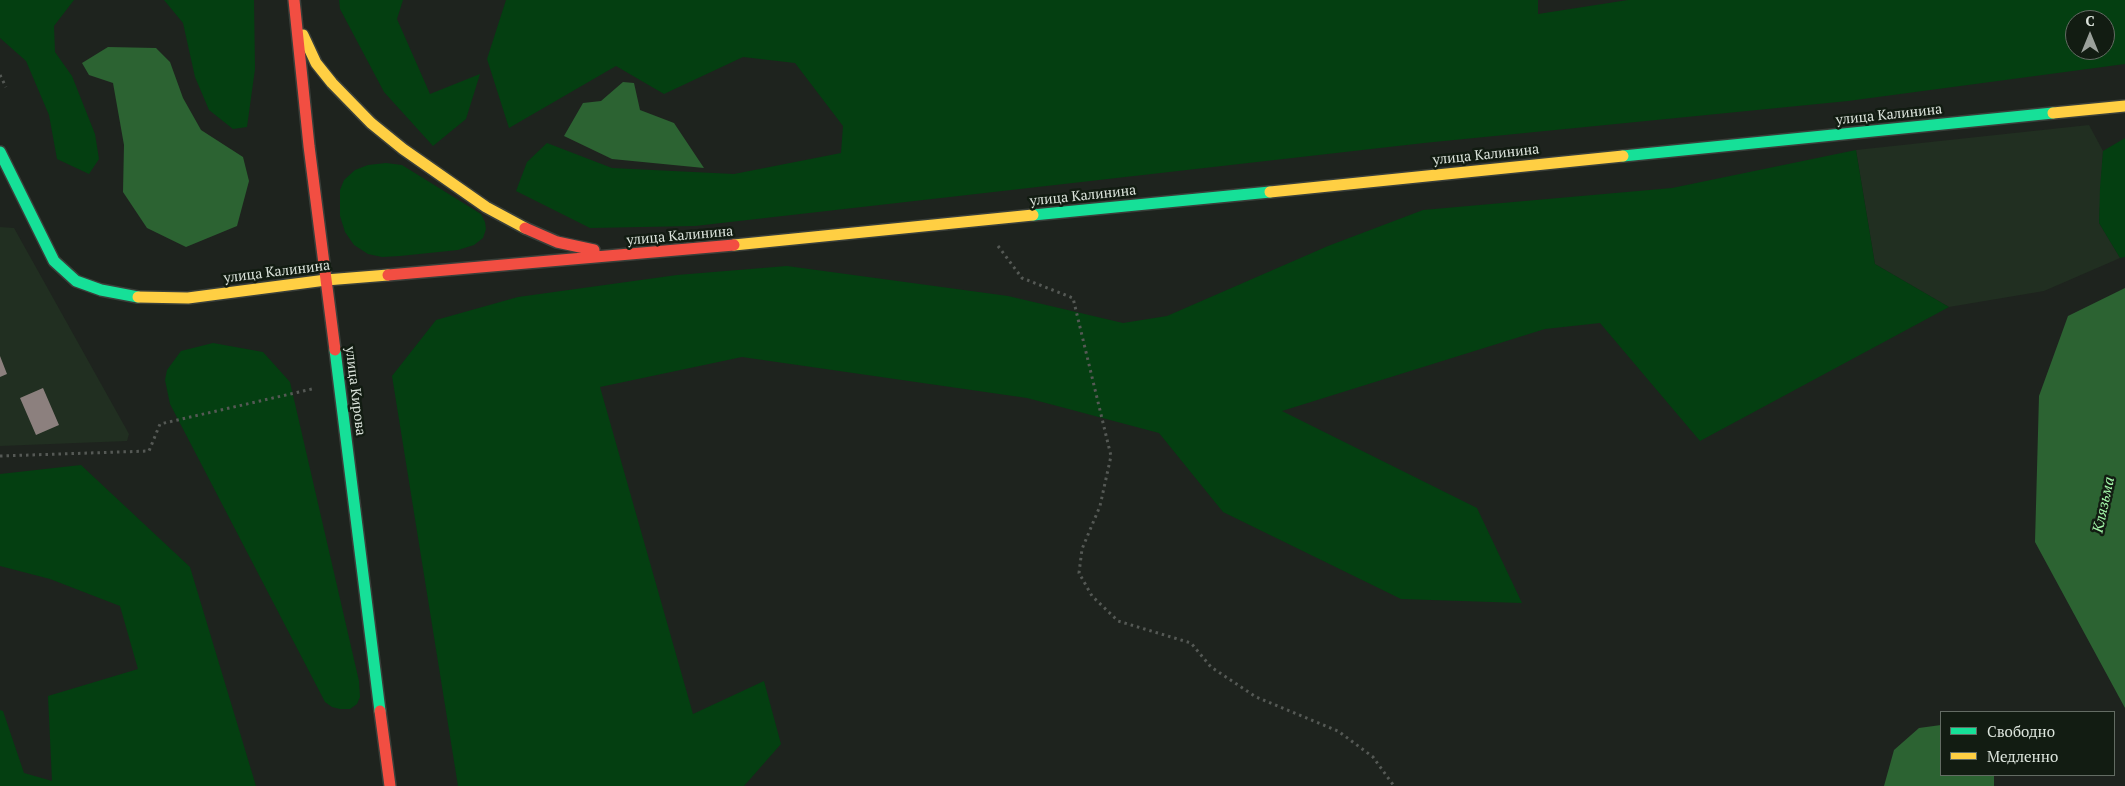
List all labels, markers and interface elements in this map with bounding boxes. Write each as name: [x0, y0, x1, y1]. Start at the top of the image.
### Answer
north arrow: [2065, 10, 2115, 60]
text: С: [2085, 11, 2095, 30]
street label: улица Калинина: [1835, 101, 1943, 129]
street label: улица Калинина: [1432, 141, 1540, 169]
street label: улица Калинина: [1029, 182, 1137, 210]
street label: улица Калинина: [626, 223, 734, 249]
street label: улица Калинина: [223, 257, 331, 287]
street label: улица Кирова: [341, 345, 369, 437]
water label: Клязьма: [2089, 475, 2119, 535]
legend: [1940, 711, 2115, 776]
text: Свободно: [1987, 721, 2055, 741]
text: Медленно: [1987, 746, 2058, 766]

